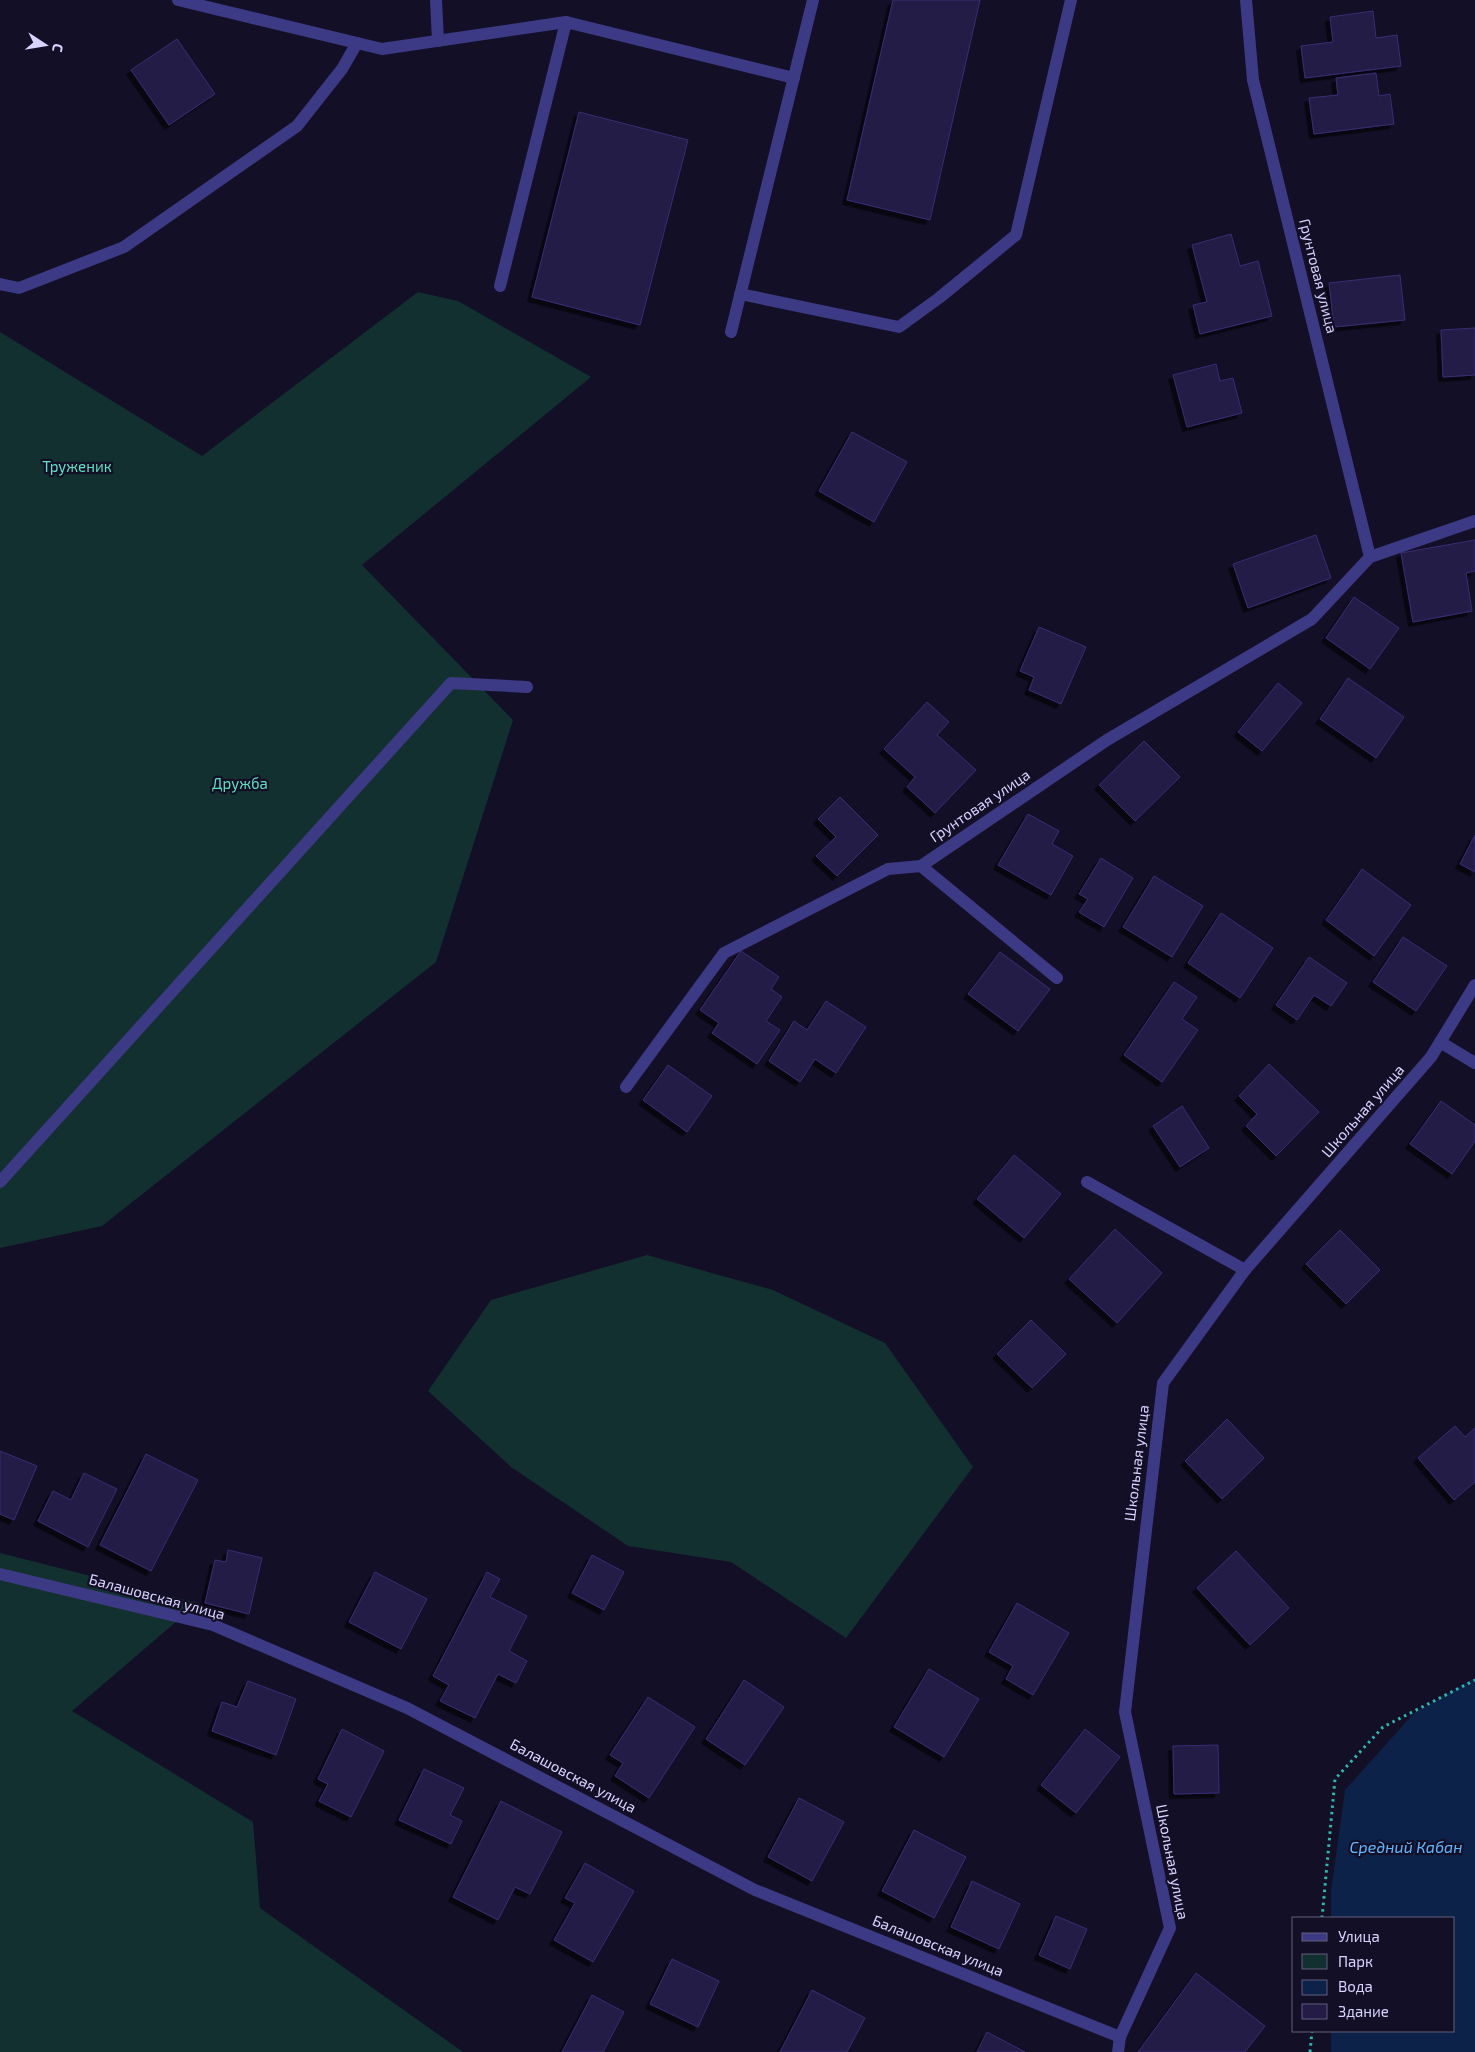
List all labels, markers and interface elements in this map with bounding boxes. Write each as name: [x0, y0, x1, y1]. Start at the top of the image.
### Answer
north arrow: [20, 20, 70, 70]
text: С: [49, 42, 67, 54]
street label: Грунтовая улица: [1295, 217, 1342, 335]
park label: Труженик: [42, 457, 112, 476]
street label: Грунтовая улица: [926, 765, 1034, 846]
park label: Дружба: [212, 774, 268, 793]
street label: Школьная улица: [1317, 1060, 1408, 1161]
street label: Школьная улица: [1120, 1404, 1153, 1522]
street label: Балашовская улица: [87, 1569, 227, 1624]
street label: Балашовская улица: [507, 1734, 640, 1817]
street label: Школьная улица: [1152, 1803, 1193, 1921]
water label: Средний Кабан: [1349, 1837, 1463, 1856]
street label: Балашовская улица: [870, 1911, 1007, 1981]
legend: [1292, 1917, 1455, 2032]
text: Улица: [1338, 1927, 1380, 1945]
text: Парк: [1338, 1952, 1373, 1970]
text: Вода: [1338, 1977, 1373, 1995]
text: Здание: [1338, 2002, 1389, 2020]

